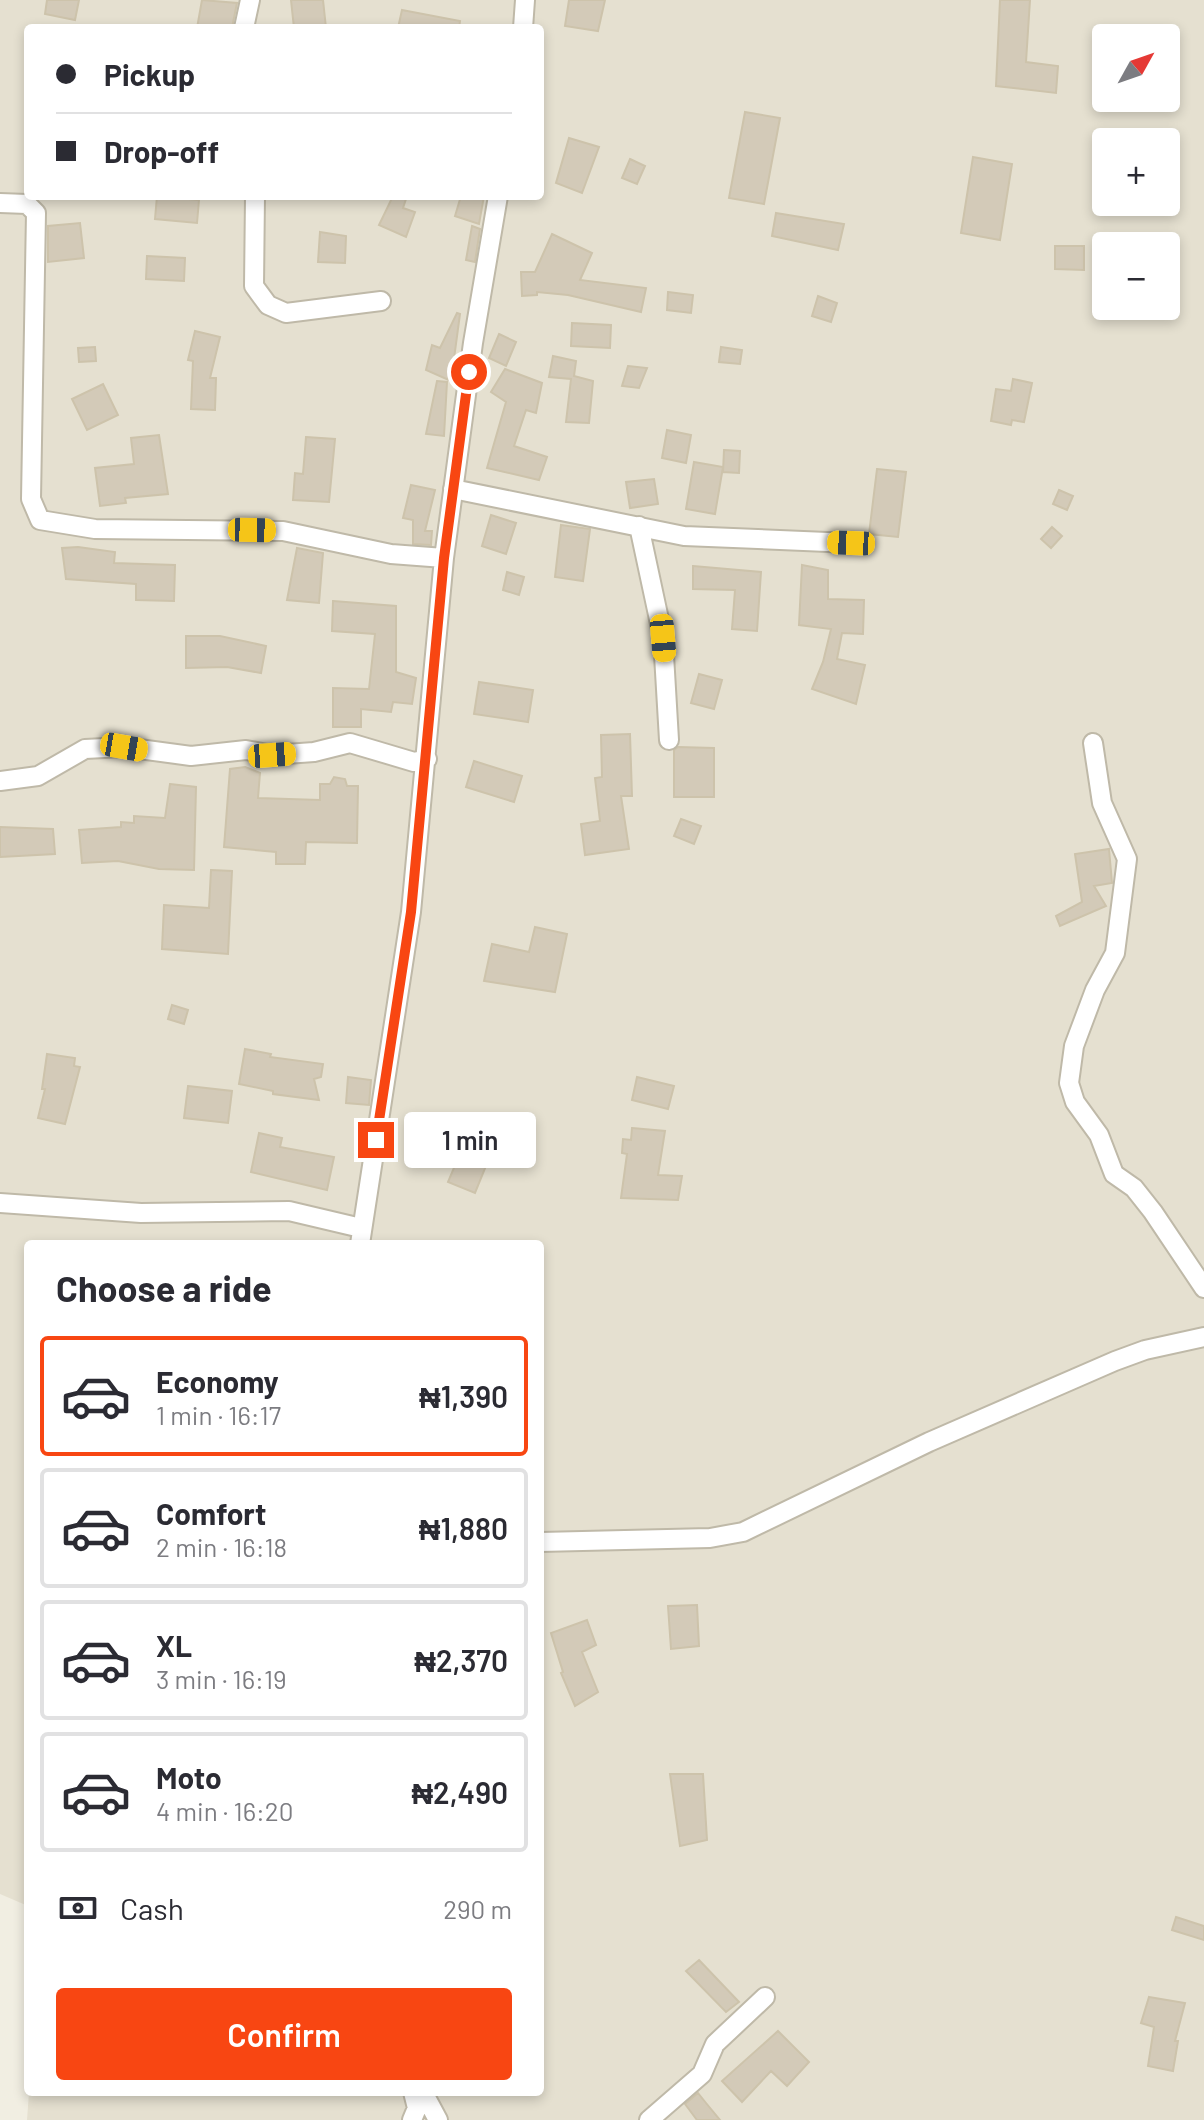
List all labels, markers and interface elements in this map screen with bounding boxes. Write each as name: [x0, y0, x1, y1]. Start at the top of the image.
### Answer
north arrow: [1092, 24, 1180, 112]
map controls: [1092, 24, 1180, 320]
text: Pickup: [104, 56, 195, 92]
button: +: [1092, 128, 1180, 216]
text: Drop-off: [104, 133, 219, 169]
button: −: [1092, 232, 1180, 320]
route start: [451, 354, 487, 390]
car: [228, 518, 276, 542]
car: [827, 530, 875, 556]
car: [649, 613, 677, 663]
car: [98, 731, 150, 763]
car: [247, 741, 297, 769]
callout: 1 min: [404, 1112, 536, 1168]
route end: [358, 1122, 394, 1158]
text: 1 min: [442, 1124, 498, 1155]
text: Choose a ride: [56, 1266, 272, 1309]
icon: car: [60, 1360, 132, 1432]
text: Economy: [156, 1363, 279, 1399]
text: ₦1,390: [419, 1378, 508, 1414]
text: 1 min · 16:17: [156, 1399, 281, 1430]
icon: car: [60, 1492, 132, 1564]
text: Comfort: [156, 1495, 266, 1531]
text: ₦1,880: [419, 1510, 508, 1546]
text: 2 min · 16:18: [156, 1531, 287, 1562]
icon: car: [60, 1624, 132, 1696]
text: XL: [156, 1627, 192, 1663]
text: ₦2,370: [414, 1642, 508, 1678]
text: 3 min · 16:19: [156, 1663, 287, 1694]
icon: car: [60, 1756, 132, 1828]
text: Moto: [156, 1759, 222, 1795]
text: ₦2,490: [411, 1774, 508, 1810]
text: 4 min · 16:20: [156, 1795, 293, 1826]
icon: cash: [56, 1886, 100, 1930]
text: Cash: [120, 1890, 184, 1926]
text: 290 m: [443, 1893, 512, 1924]
button: Confirm: [56, 1988, 512, 2080]

